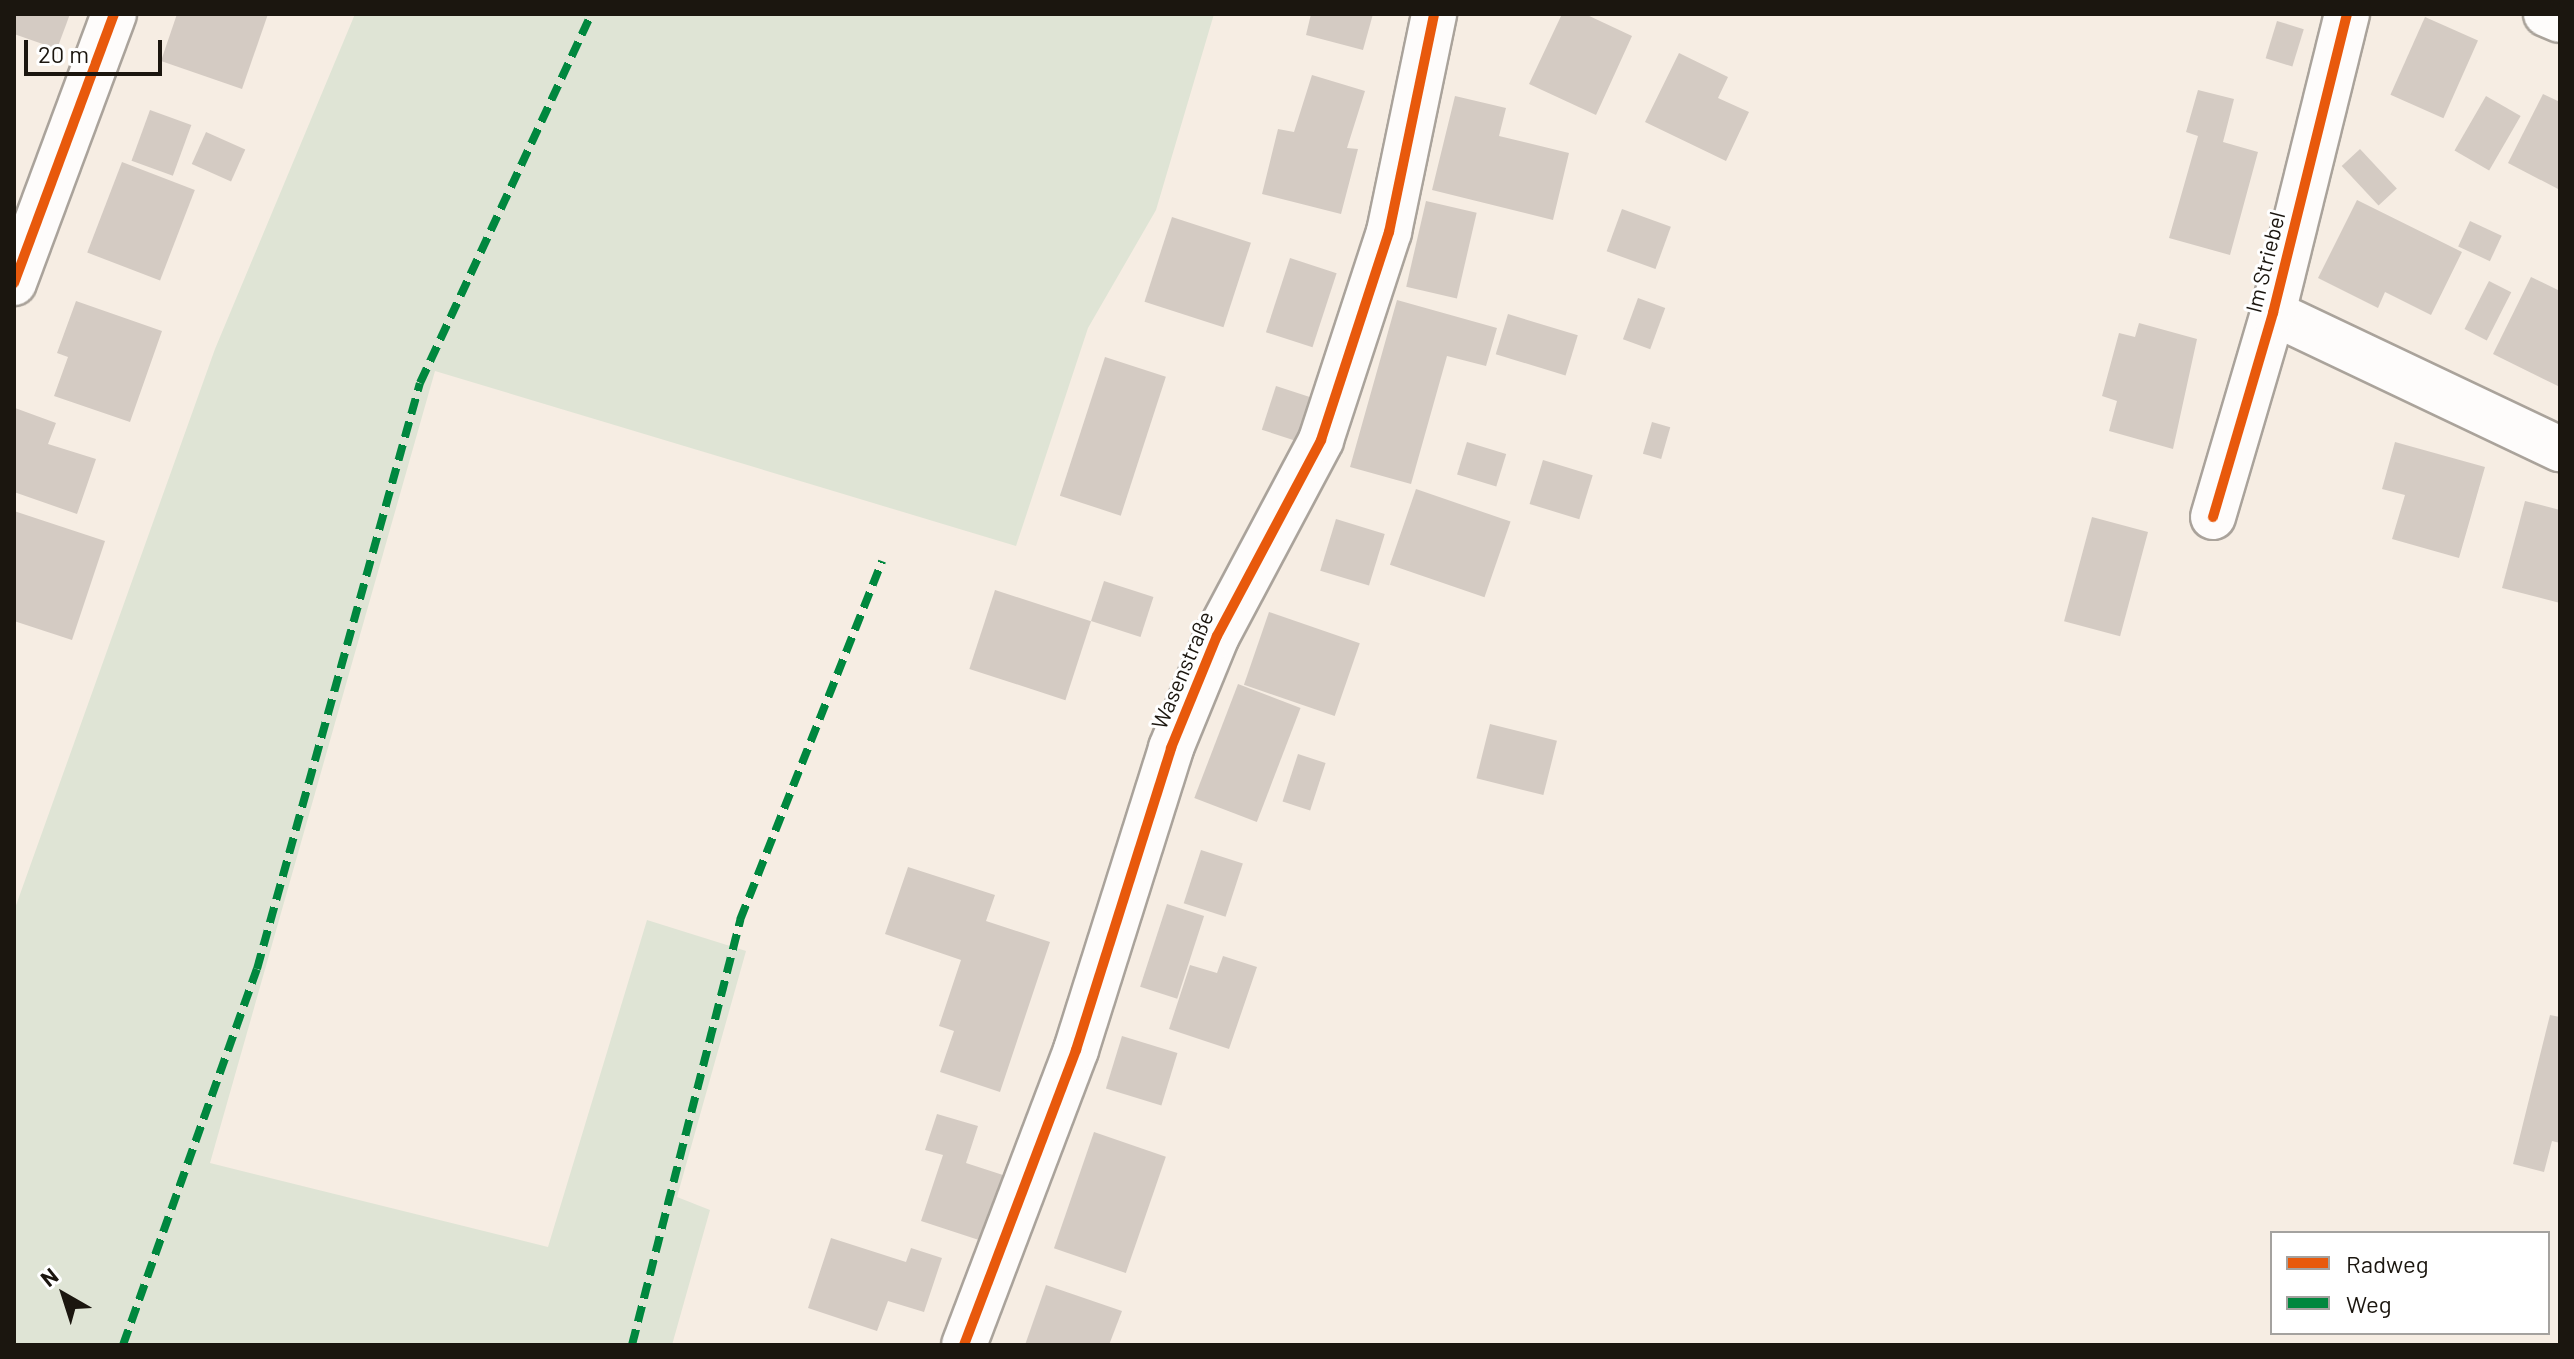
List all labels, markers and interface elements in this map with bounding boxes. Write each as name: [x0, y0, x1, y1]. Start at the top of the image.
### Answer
scale bar: [28, 24, 166, 74]
text: 20 m: [38, 39, 89, 68]
street label: Im Striebel: [2240, 209, 2290, 315]
street label: Wasenstraße: [1145, 607, 1219, 733]
legend: [2270, 1231, 2550, 1335]
text: Radweg: [2346, 1249, 2429, 1278]
north arrow: [24, 1255, 104, 1335]
text: N: [35, 1262, 63, 1291]
text: Weg: [2346, 1289, 2392, 1318]

